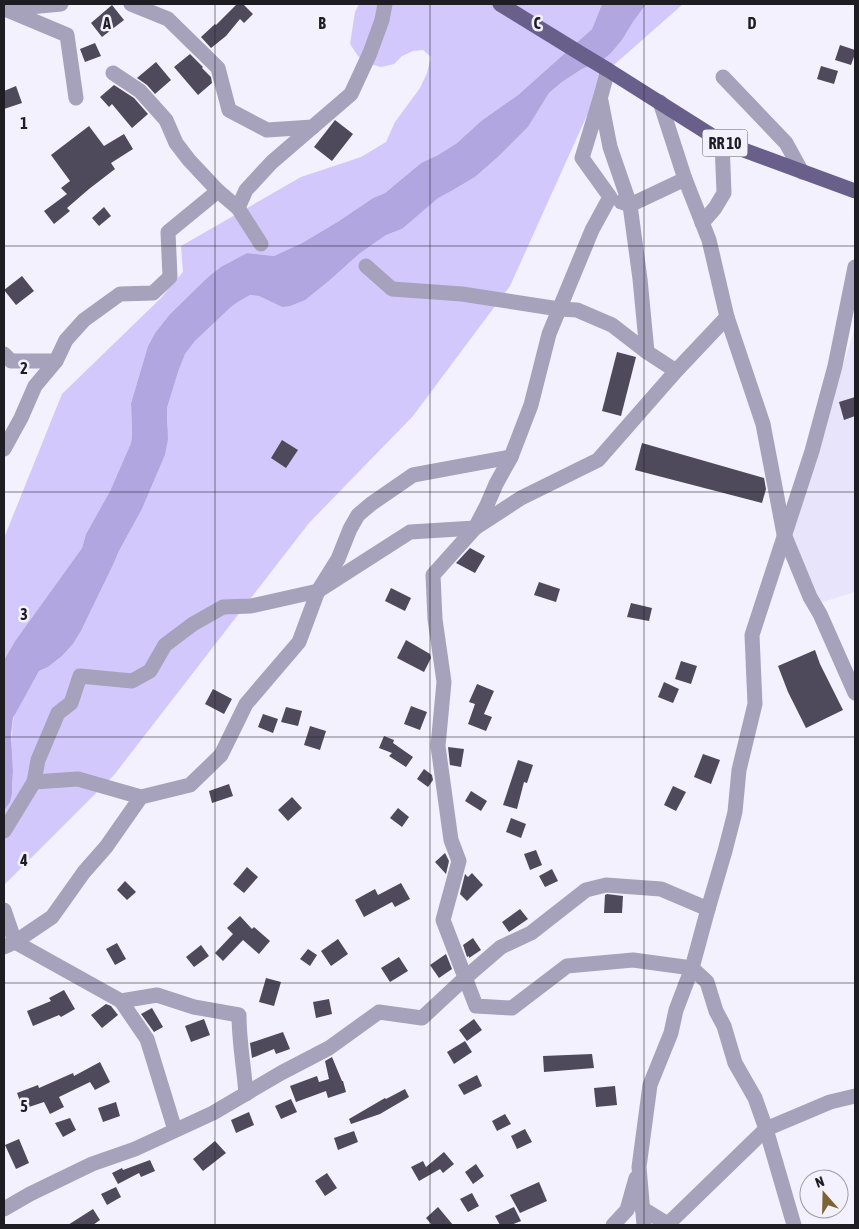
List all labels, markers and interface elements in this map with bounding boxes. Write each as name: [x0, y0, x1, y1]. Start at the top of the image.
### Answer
text: A: [102, 14, 111, 32]
text: B: [318, 14, 326, 32]
text: C: [533, 14, 541, 32]
text: D: [748, 14, 757, 32]
text: 1: [20, 114, 28, 132]
road number: RR 10: [702, 130, 748, 156]
text: 2: [20, 359, 28, 377]
text: 3: [20, 605, 28, 623]
text: 4: [19, 851, 28, 869]
text: 5: [20, 1097, 28, 1115]
north arrow: [799, 1169, 849, 1219]
text: N: [813, 1173, 826, 1191]

